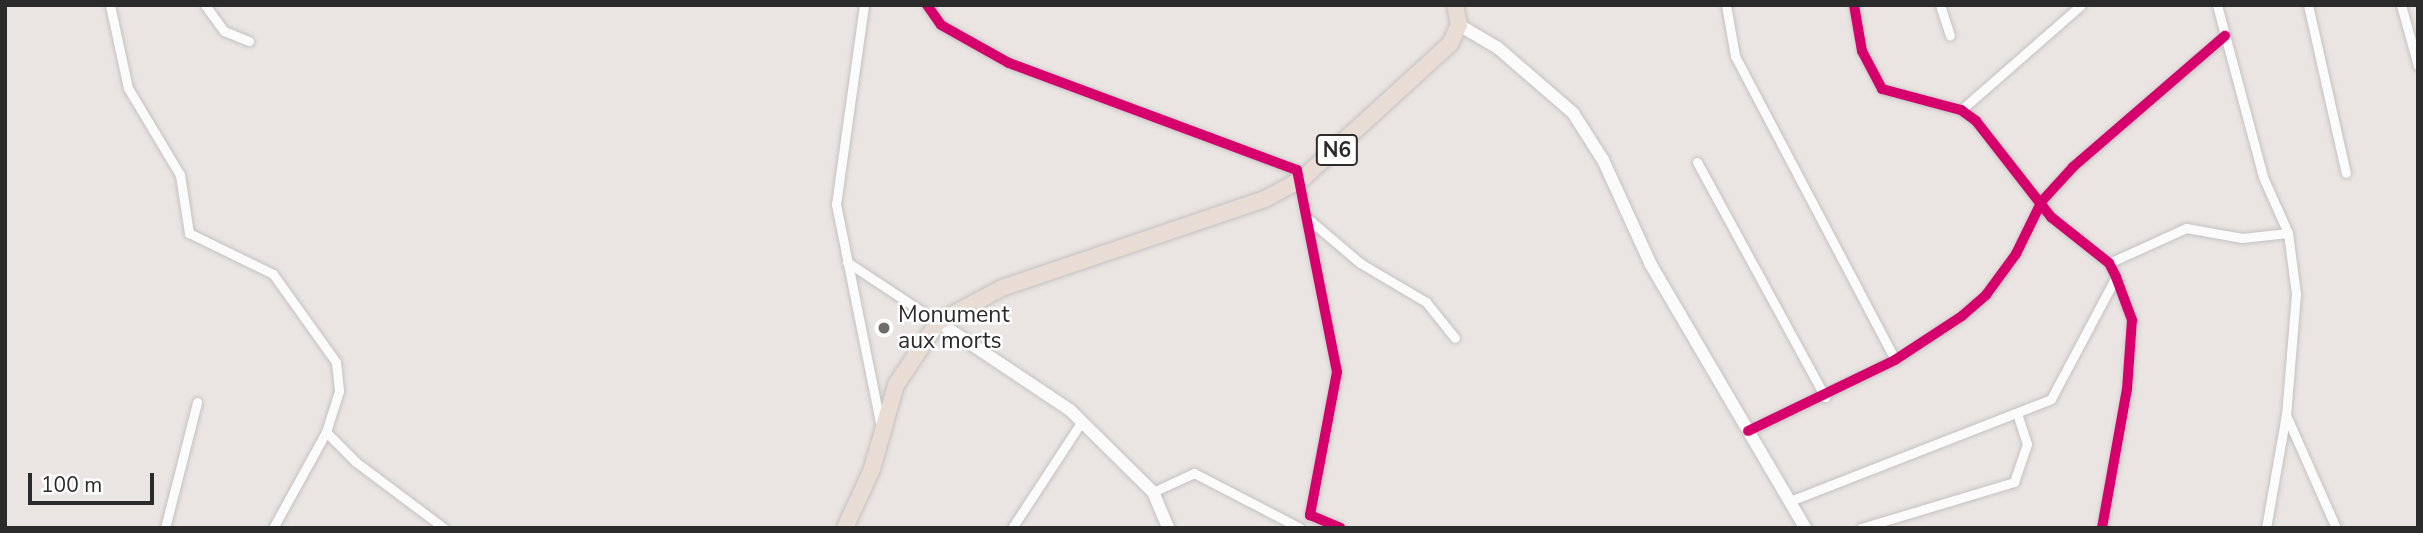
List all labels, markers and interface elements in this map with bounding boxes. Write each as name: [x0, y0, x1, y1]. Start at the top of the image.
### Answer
road number: N6: [1314, 132, 1360, 168]
place label: Monument aux morts: [898, 301, 1009, 355]
marker: Monument aux morts: [876, 320, 892, 336]
scale bar: [32, 460, 158, 504]
text: 100 m: [41, 471, 102, 499]

